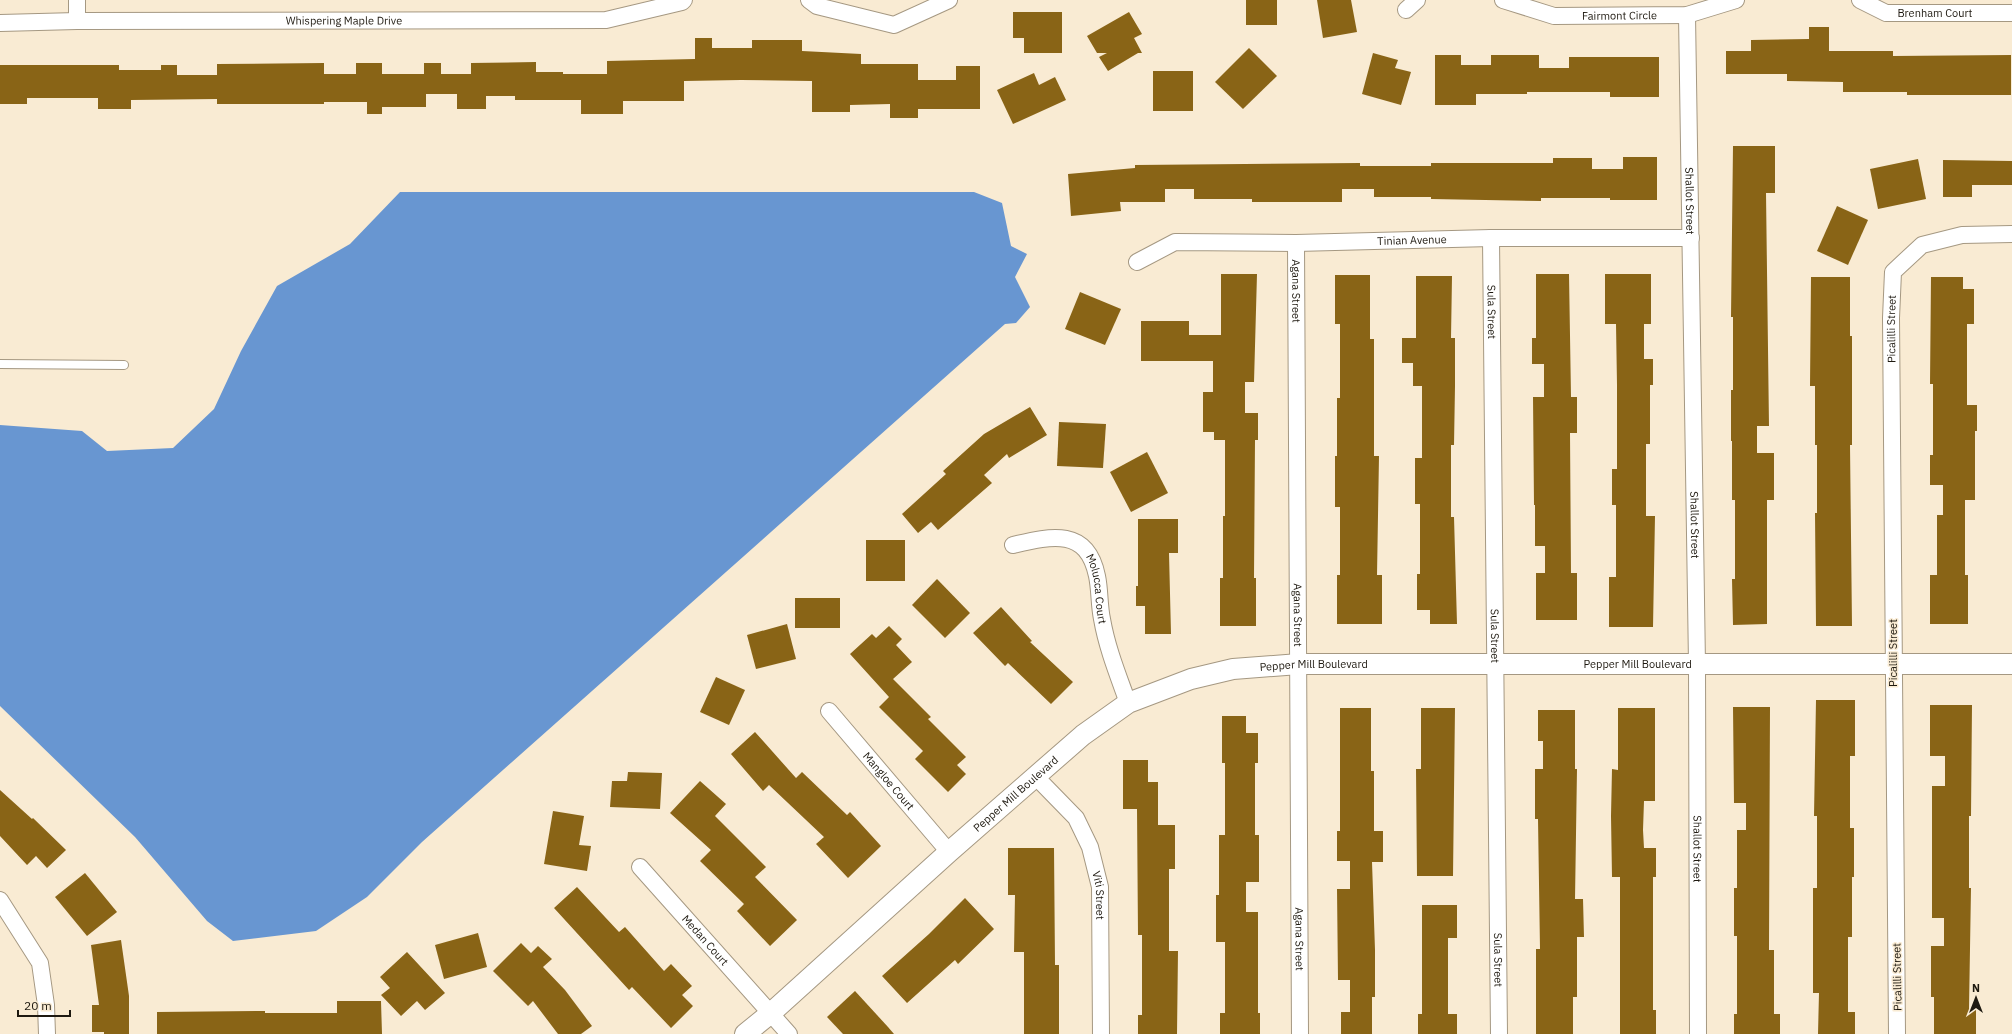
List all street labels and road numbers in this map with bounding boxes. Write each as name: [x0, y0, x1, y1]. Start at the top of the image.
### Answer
street label: Brenham Court: [1897, 6, 1973, 20]
street label: Fairmont Circle: [1582, 8, 1657, 23]
street label: Whispering Maple Drive: [286, 13, 402, 28]
street label: Shallot Street: [1682, 167, 1697, 235]
street label: Tinian Avenue: [1377, 232, 1447, 248]
street label: Agana Street: [1289, 259, 1303, 323]
street label: Sula Street: [1484, 285, 1499, 339]
street label: Picalilli Street: [1884, 295, 1899, 363]
street label: Shallot Street: [1687, 491, 1702, 559]
street label: Molucca Court: [1083, 551, 1110, 625]
street label: Agana Street: [1291, 583, 1305, 647]
street label: Sula Street: [1488, 609, 1502, 663]
street label: Picalilli Street: [1886, 619, 1900, 687]
street label: Pepper Mill Boulevard: [1259, 657, 1368, 674]
street label: Pepper Mill Boulevard: [1584, 657, 1692, 671]
street label: Mangloe Court: [860, 749, 917, 813]
street label: Pepper Mill Boulevard: [970, 753, 1061, 835]
street label: Shallot Street: [1690, 815, 1705, 883]
street label: Viti Street: [1089, 870, 1107, 920]
street label: Agana Street: [1292, 907, 1307, 971]
street label: Medan Court: [679, 912, 732, 969]
street label: Sula Street: [1491, 933, 1506, 987]
street label: Picalilli Street: [1889, 943, 1905, 1011]

